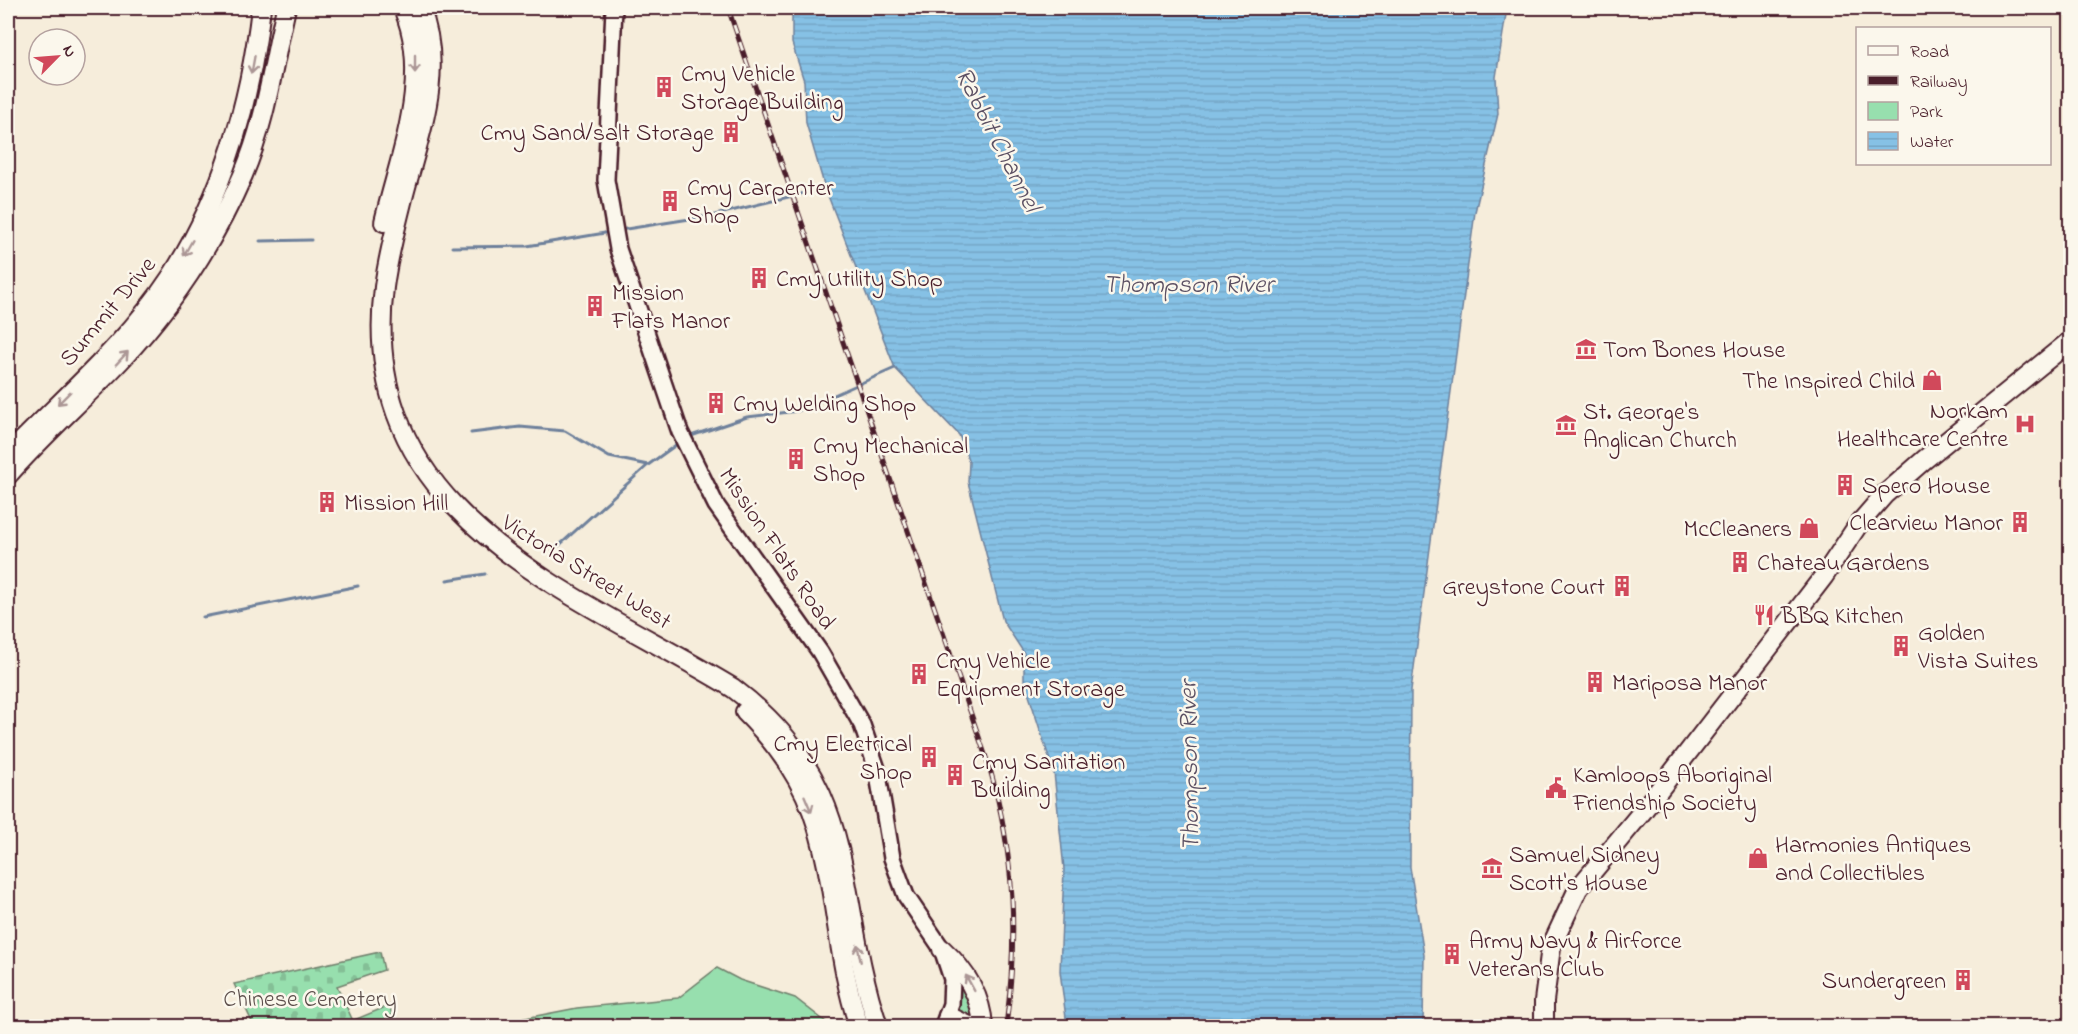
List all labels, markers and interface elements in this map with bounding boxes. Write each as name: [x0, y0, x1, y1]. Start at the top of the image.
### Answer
north arrow: [27, 27, 87, 87]
legend: [1856, 27, 2051, 165]
text: Road: [1910, 40, 1949, 66]
text: N: [56, 42, 82, 62]
one-way arrow: [409, 54, 421, 74]
one-way arrow: [247, 55, 258, 75]
place label: Cmy Vehicle Storage Building: [681, 58, 844, 121]
water label: Rabbit Channel: [944, 62, 1050, 221]
text: Railway: [1910, 70, 1967, 96]
building icon: Cmy Vehicle Storage Building: [652, 75, 676, 99]
text: Park: [1910, 100, 1943, 126]
place label: Cmy Sand/salt Storage: [481, 117, 714, 153]
building icon: Cmy Sand/salt Storage: [719, 120, 743, 144]
text: Water: [1910, 130, 1954, 156]
place label: Cmy Carpenter Shop: [687, 172, 834, 235]
building icon: Cmy Carpenter Shop: [658, 189, 682, 213]
one-way arrow: [181, 239, 193, 256]
street label: Summit Drive: [52, 250, 166, 375]
place label: Cmy Utility Shop: [776, 263, 943, 299]
building icon: Cmy Utility Shop: [747, 266, 771, 290]
water label: Thompson River: [1103, 267, 1276, 305]
place label: Mission Flats Manor: [611, 277, 731, 340]
building icon: Mission Flats Manor: [583, 294, 607, 318]
place label: Tom Bones House: [1603, 334, 1786, 369]
museum icon: Tom Bones House: [1574, 337, 1598, 361]
one-way arrow: [115, 351, 129, 366]
place label: The Inspired Child: [1742, 365, 1915, 400]
shop icon: The Inspired Child: [1920, 368, 1944, 392]
place label: Cmy Welding Shop: [733, 388, 916, 424]
one-way arrow: [56, 390, 71, 405]
building icon: Cmy Welding Shop: [704, 391, 728, 415]
place label: Norkam Healthcare Centre: [1837, 395, 2008, 458]
place label: St. George's Anglican Church: [1583, 396, 1737, 459]
hospital icon: Norkam Healthcare Centre: [2013, 412, 2037, 436]
museum icon: St. George's Anglican Church: [1554, 413, 1578, 437]
place label: Cmy Mechanical Shop: [813, 430, 968, 493]
building icon: Cmy Mechanical Shop: [784, 447, 808, 471]
street label: Mission Flats Road: [709, 461, 844, 638]
place label: Spero House: [1862, 470, 1990, 505]
building icon: Spero House: [1833, 473, 1857, 497]
place label: Mission Hill: [344, 487, 448, 522]
building icon: Mission Hill: [315, 490, 339, 514]
street label: Victoria Street West: [493, 506, 678, 640]
place label: Clearview Manor: [1849, 507, 2004, 542]
building icon: Clearview Manor: [2008, 510, 2032, 534]
place label: McCleaners: [1684, 513, 1792, 548]
shop icon: McCleaners: [1797, 516, 1821, 540]
place label: Chateau Gardens: [1757, 547, 1930, 582]
building icon: Chateau Gardens: [1728, 550, 1752, 574]
place label: Greystone Court: [1442, 571, 1605, 607]
building icon: Greystone Court: [1610, 574, 1634, 598]
place label: BBQ Kitchen: [1780, 600, 1903, 635]
restaurant icon: BBQ Kitchen: [1752, 603, 1776, 627]
place label: Golden Vista Suites: [1917, 617, 2038, 680]
building icon: Golden Vista Suites: [1889, 634, 1913, 658]
place label: Cmy Vehicle Equipment Storage: [936, 645, 1125, 708]
building icon: Cmy Vehicle Equipment Storage: [907, 662, 931, 686]
place label: Mariposa Manor: [1612, 667, 1768, 702]
building icon: Mariposa Manor: [1583, 670, 1607, 694]
water label: Thompson River: [1170, 677, 1211, 852]
place label: Cmy Electrical Shop: [773, 728, 912, 791]
building icon: Cmy Electrical Shop: [917, 745, 941, 769]
place label: Cmy Sanitation Building: [971, 746, 1125, 809]
place label: Kamloops Aboriginal Friendship Society: [1572, 759, 1772, 823]
building icon: Cmy Sanitation Building: [943, 763, 967, 787]
public building icon: Kamloops Aboriginal Friendship Society: [1544, 776, 1568, 800]
one-way arrow: [803, 795, 815, 813]
place label: Harmonies Antiques and Collectibles: [1775, 829, 1971, 892]
place label: Samuel Sidney Scott's House: [1509, 839, 1660, 902]
shop icon: Harmonies Antiques and Collectibles: [1746, 846, 1770, 870]
museum icon: Samuel Sidney Scott's House: [1480, 856, 1504, 880]
place label: Army Navy & Airforce Veterans Club: [1468, 925, 1682, 988]
building icon: Army Navy & Airforce Veterans Club: [1440, 942, 1464, 966]
one-way arrow: [853, 943, 865, 962]
place label: Sundergreen: [1822, 965, 1946, 1000]
building icon: Sundergreen: [1951, 968, 1975, 992]
one-way arrow: [964, 975, 976, 992]
park label: Chinese Cemetery: [223, 983, 397, 1019]

